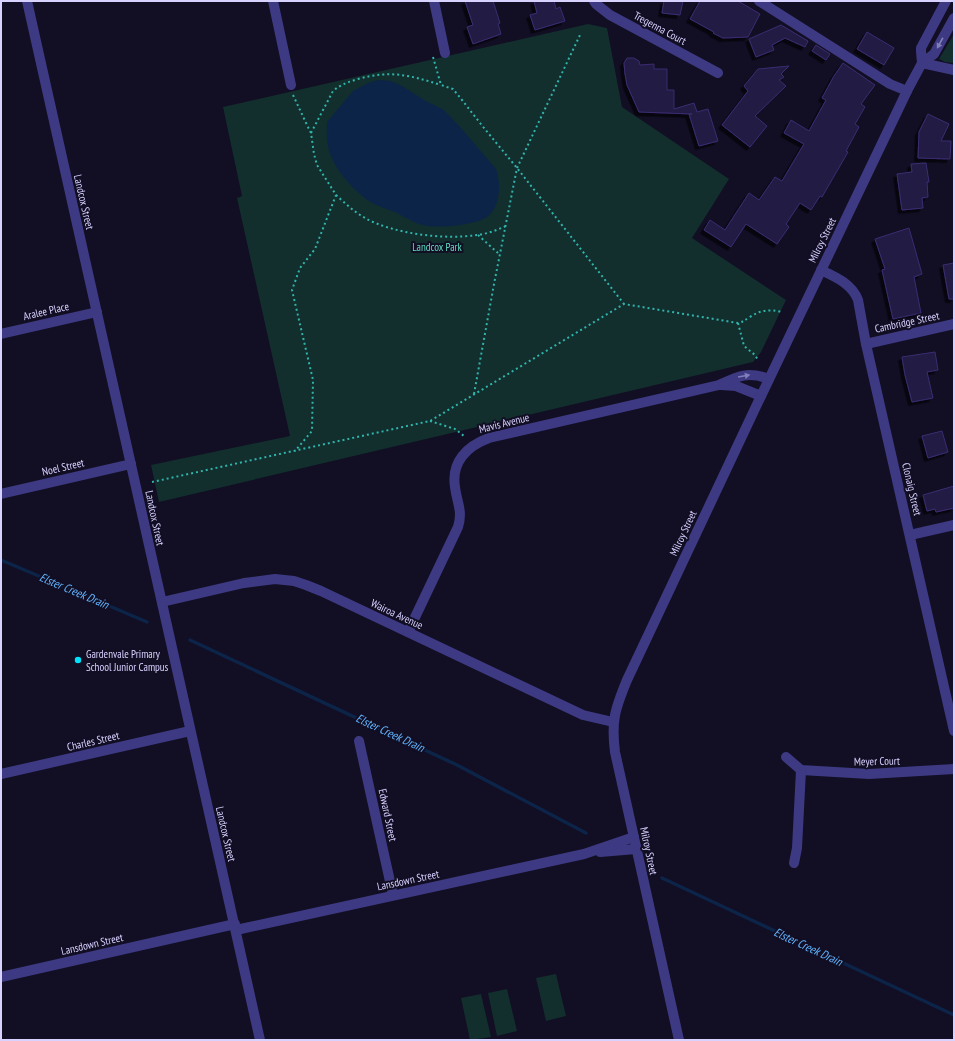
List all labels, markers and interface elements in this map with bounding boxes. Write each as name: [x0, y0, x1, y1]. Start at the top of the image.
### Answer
street label: Tregenna Court: [631, 8, 689, 48]
one-way arrow: [937, 37, 944, 49]
street label: Landcox Street: [71, 173, 97, 231]
street label: Milroy Street: [805, 215, 839, 265]
park label: Landcox Park: [412, 240, 463, 254]
street label: Aralee Place: [22, 299, 71, 323]
street label: Cambridge Street: [873, 308, 941, 336]
one-way arrow: [738, 373, 750, 379]
street label: Mavis Avenue: [477, 410, 531, 436]
street label: Noel Street: [41, 455, 85, 479]
street label: Clonaig Street: [899, 461, 925, 517]
street label: Landcox Street: [142, 489, 168, 547]
street label: Milroy Street: [666, 508, 700, 558]
water label: Elster Creek Drain: [37, 569, 112, 612]
street label: Wairoa Avenue: [369, 596, 426, 632]
place label: Gardenvale Primary School Junior Campus: [86, 647, 169, 674]
marker: Gardenvale Primary School Junior Campus: [73, 655, 83, 665]
water label: Elster Creek Drain: [354, 710, 427, 755]
street label: Charles Street: [65, 728, 121, 754]
street label: Meyer Court: [854, 754, 900, 768]
street label: Edward Street: [376, 787, 400, 843]
street label: Landcox Street: [213, 805, 239, 863]
street label: Milroy Street: [637, 826, 661, 876]
street label: Lansdown Street: [376, 867, 440, 893]
water label: Elster Creek Drain: [772, 924, 845, 969]
street label: Lansdown Street: [60, 930, 124, 958]

